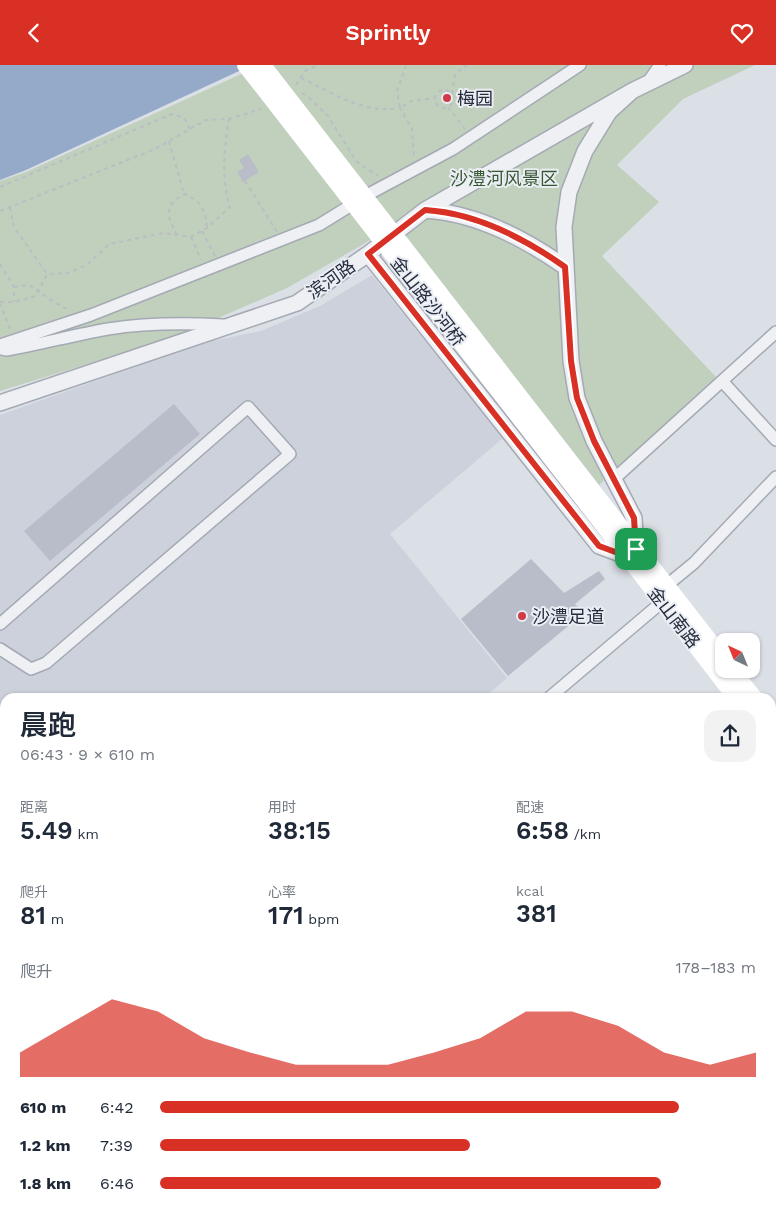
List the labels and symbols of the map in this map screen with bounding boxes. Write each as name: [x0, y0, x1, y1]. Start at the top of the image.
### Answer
place label: 梅园: [457, 88, 493, 109]
marker: 梅园: [441, 92, 453, 104]
park label: 沙澧河风景区: [450, 168, 558, 189]
street label: 金山路沙河桥: [386, 252, 470, 350]
street label: 滨河路: [303, 255, 359, 303]
pin: [615, 528, 657, 570]
street label: 金山南路: [644, 582, 704, 652]
place label: 沙澧足道: [532, 606, 604, 627]
marker: 沙澧足道: [516, 610, 528, 622]
north arrow: [715, 633, 760, 677]

